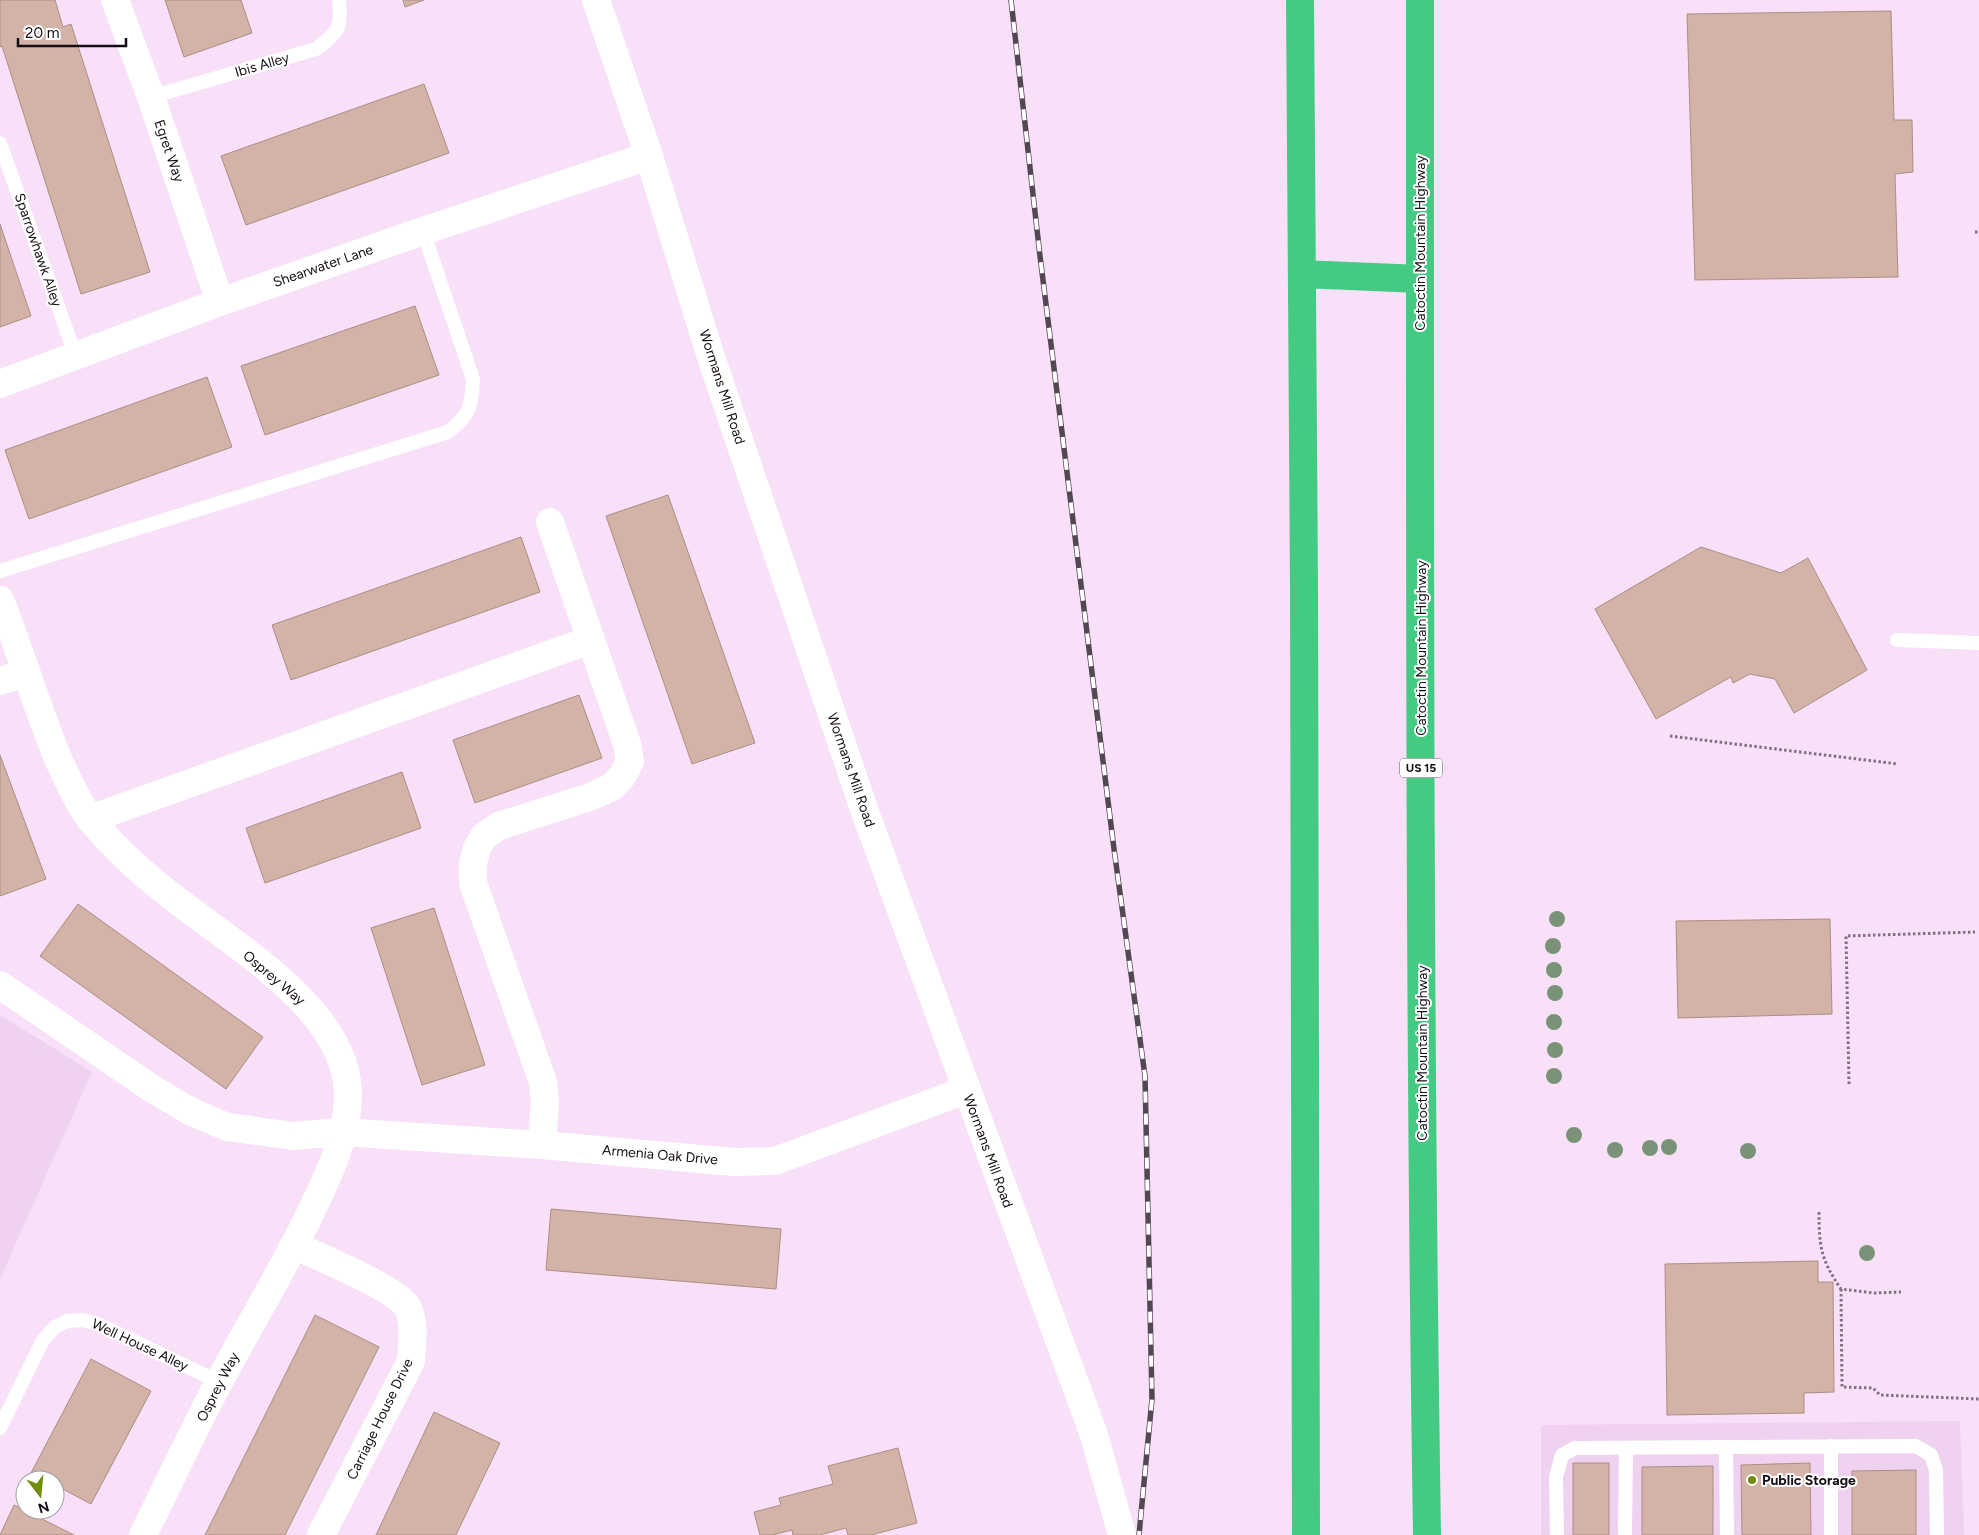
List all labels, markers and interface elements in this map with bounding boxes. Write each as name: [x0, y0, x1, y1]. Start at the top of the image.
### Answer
scale bar: [18, 15, 125, 47]
text: 20 m: [25, 24, 59, 42]
street label: Ibis Alley: [233, 49, 292, 81]
street label: Egret Way: [150, 118, 188, 185]
street label: Catoctin Mountain Highway: [1412, 155, 1429, 331]
street label: Sparrowhawk Alley: [11, 191, 66, 310]
street label: Shearwater Lane: [271, 241, 376, 291]
street label: Wormans Mill Road: [695, 328, 749, 446]
street label: Catoctin Mountain Highway: [1413, 560, 1430, 736]
street label: Wormans Mill Road: [824, 711, 878, 829]
road number: US 15: [1400, 758, 1442, 778]
street label: Osprey Way: [239, 947, 309, 1009]
street label: Catoctin Mountain Highway: [1414, 965, 1431, 1141]
street label: Wormans Mill Road: [960, 1092, 1016, 1210]
street label: Armenia Oak Drive: [601, 1141, 719, 1169]
street label: Well House Alley: [89, 1315, 192, 1375]
street label: Osprey Way: [193, 1349, 243, 1425]
street label: Carriage House Drive: [343, 1355, 417, 1482]
north arrow: [15, 1470, 65, 1520]
place label: Public Storage: [1762, 1472, 1856, 1489]
marker: Public Storage: [1746, 1474, 1758, 1486]
text: N: [36, 1497, 51, 1517]

